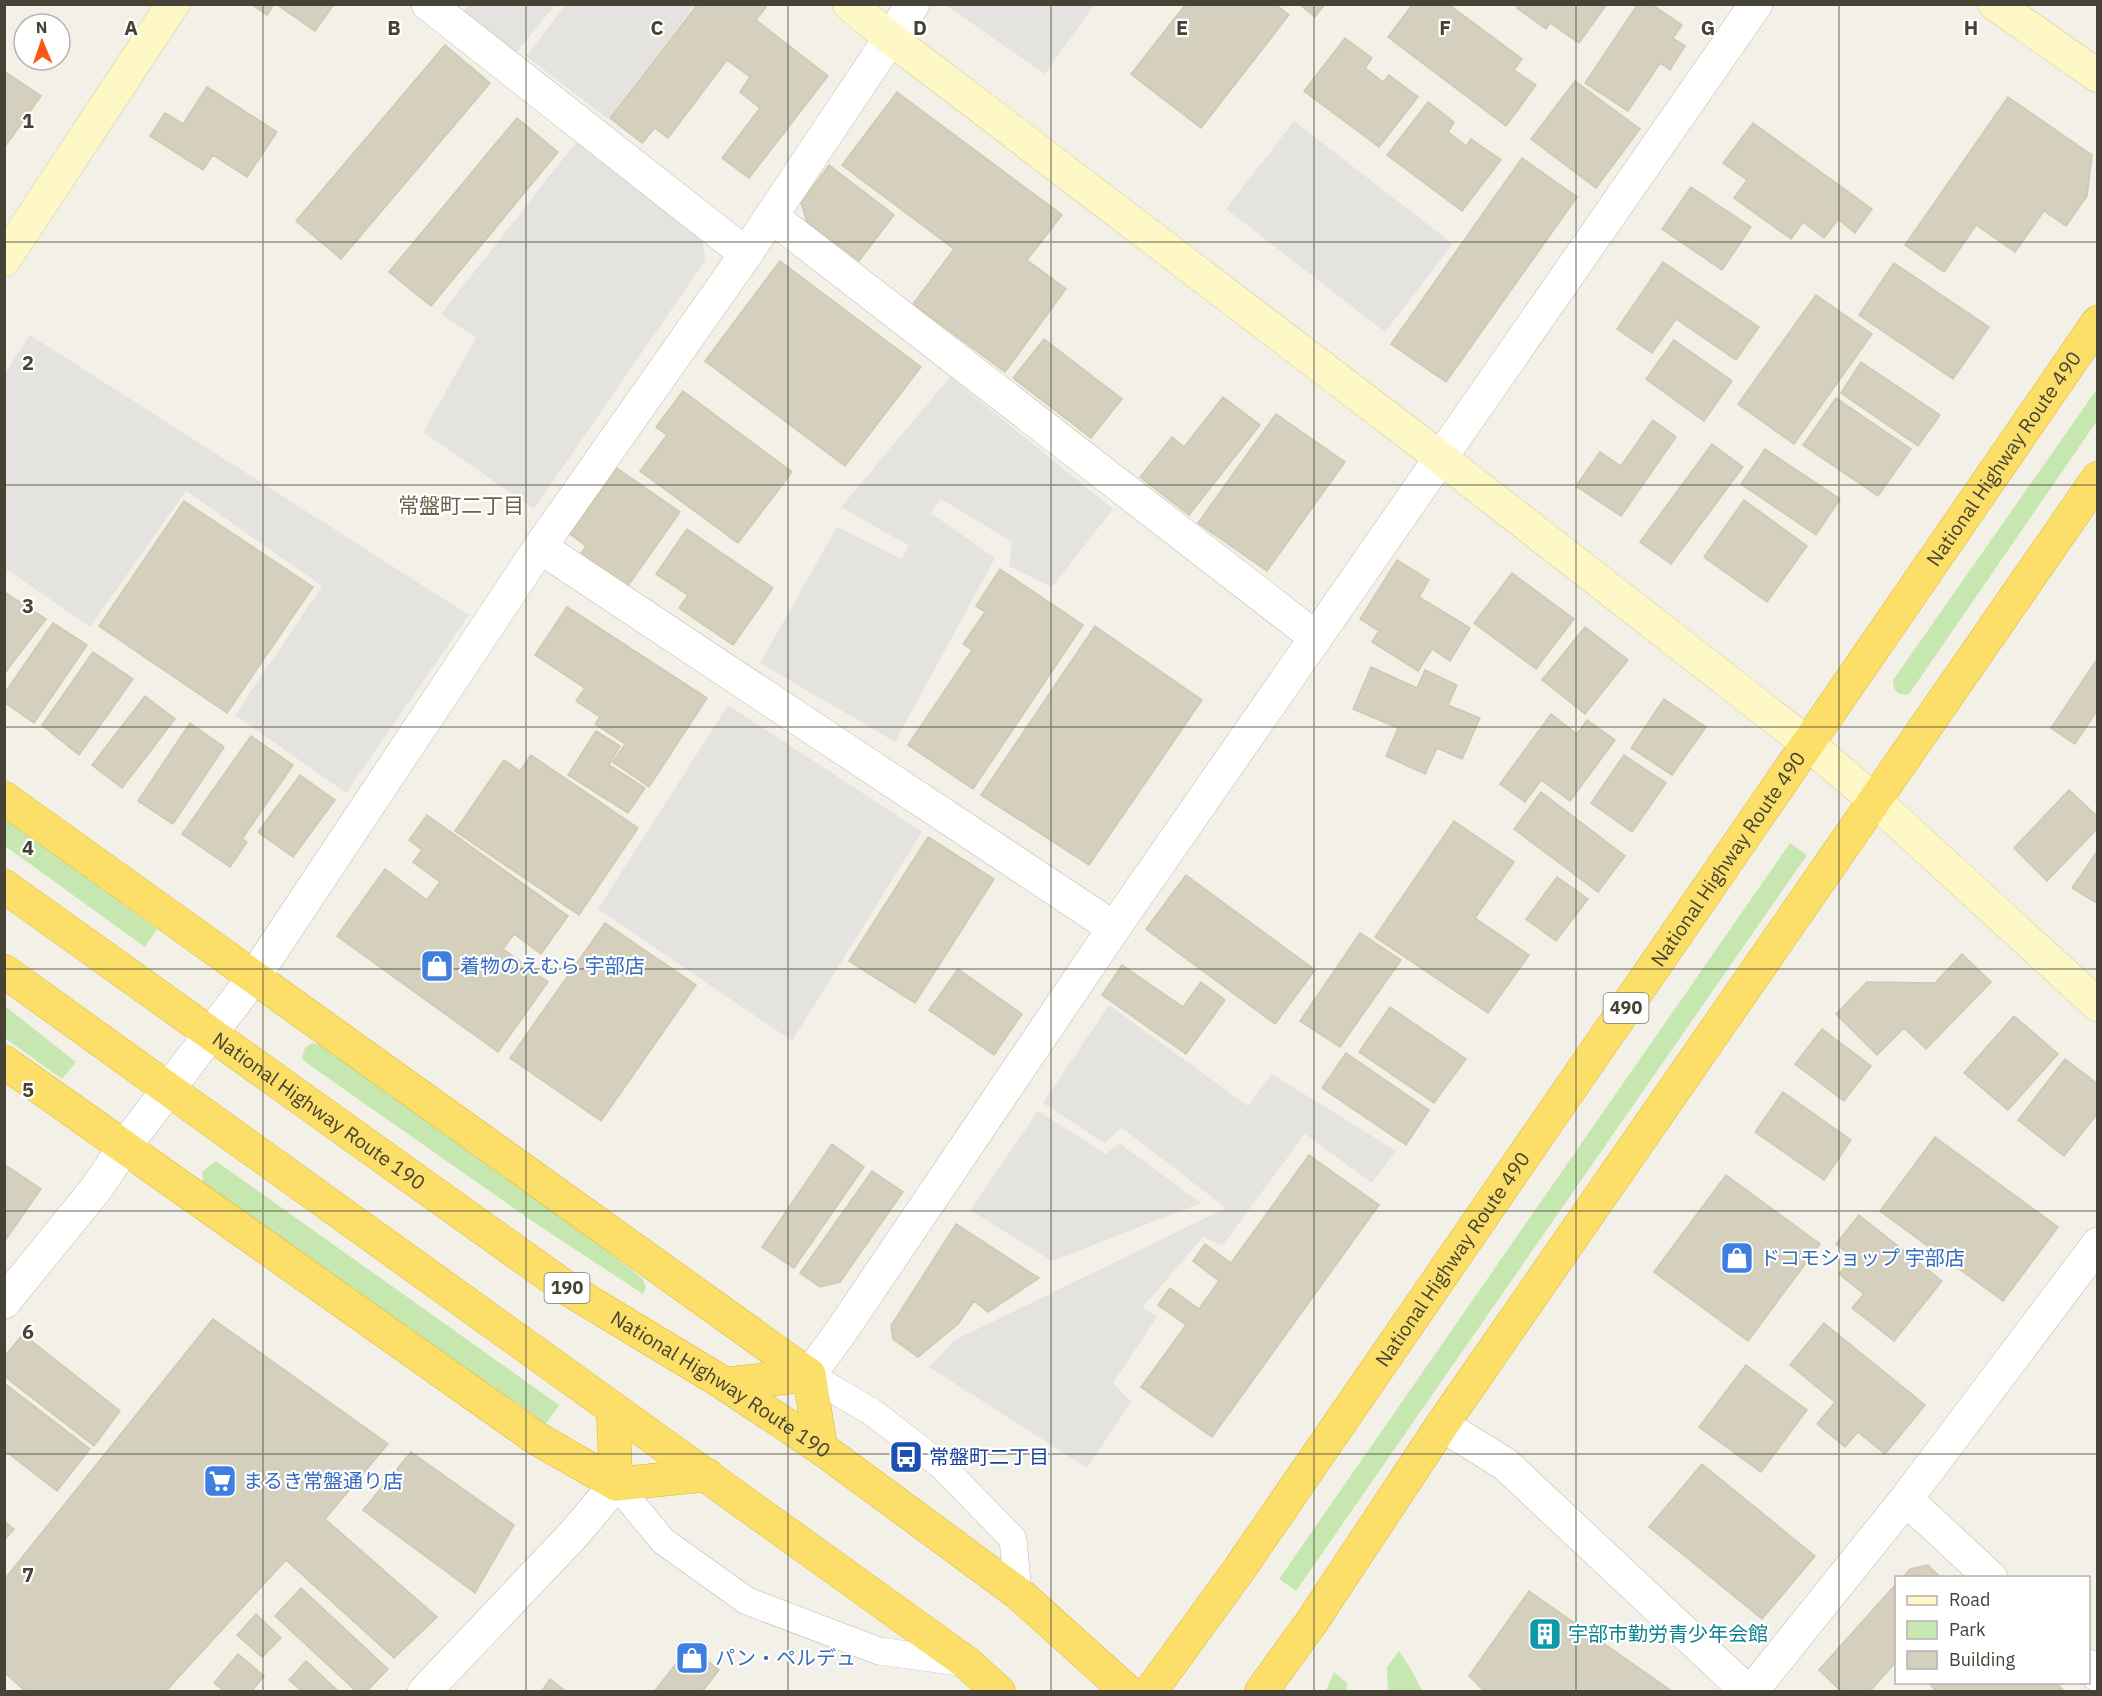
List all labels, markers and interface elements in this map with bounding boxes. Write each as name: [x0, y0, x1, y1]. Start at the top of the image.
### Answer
north arrow: [12, 12, 72, 72]
text: A: [124, 14, 138, 41]
text: B: [387, 14, 401, 41]
text: C: [650, 14, 664, 41]
text: D: [913, 14, 927, 41]
text: E: [1176, 14, 1188, 41]
text: F: [1439, 14, 1451, 41]
text: G: [1701, 14, 1715, 41]
text: H: [1964, 14, 1978, 41]
text: N: [35, 17, 48, 37]
text: 1: [22, 107, 34, 134]
street label: National Highway Route 490: [1920, 346, 2087, 571]
text: 2: [22, 349, 34, 376]
district label: 常盤町二丁目: [398, 491, 524, 519]
text: 3: [22, 592, 34, 619]
street label: National Highway Route 490: [1644, 746, 1811, 972]
text: 4: [22, 834, 34, 861]
shop icon: 着物のえむら 宇部店: [419, 948, 455, 984]
place label: 着物のえむら 宇部店: [460, 952, 645, 979]
road number: 490: [1604, 993, 1648, 1023]
street label: National Highway Route 190: [207, 1025, 431, 1196]
text: 5: [22, 1076, 34, 1103]
street label: National Highway Route 490: [1369, 1146, 1536, 1372]
shop icon: ドコモショップ 宇部店: [1719, 1240, 1755, 1276]
place label: ドコモショップ 宇部店: [1760, 1244, 1965, 1271]
road number: 190: [544, 1273, 590, 1303]
street label: National Highway Route 190: [606, 1304, 836, 1464]
text: 6: [22, 1318, 34, 1345]
bus stop icon: 常盤町二丁目: [888, 1439, 924, 1475]
place label: 常盤町二丁目: [929, 1443, 1049, 1470]
supermarket icon: まるき常盤通り店: [202, 1463, 238, 1499]
place label: まるき常盤通り店: [243, 1467, 403, 1494]
text: 7: [22, 1561, 34, 1588]
legend: [1895, 1576, 2090, 1684]
text: Road: [1949, 1588, 1990, 1611]
building icon: 宇部市勤労青少年会館: [1527, 1616, 1563, 1652]
text: Park: [1949, 1618, 1986, 1641]
place label: 宇部市勤労青少年会館: [1568, 1620, 1768, 1647]
shop icon: パン・ペルデュ: [674, 1640, 710, 1676]
place label: パン・ペルデュ: [715, 1644, 856, 1671]
text: Building: [1949, 1648, 2016, 1671]

